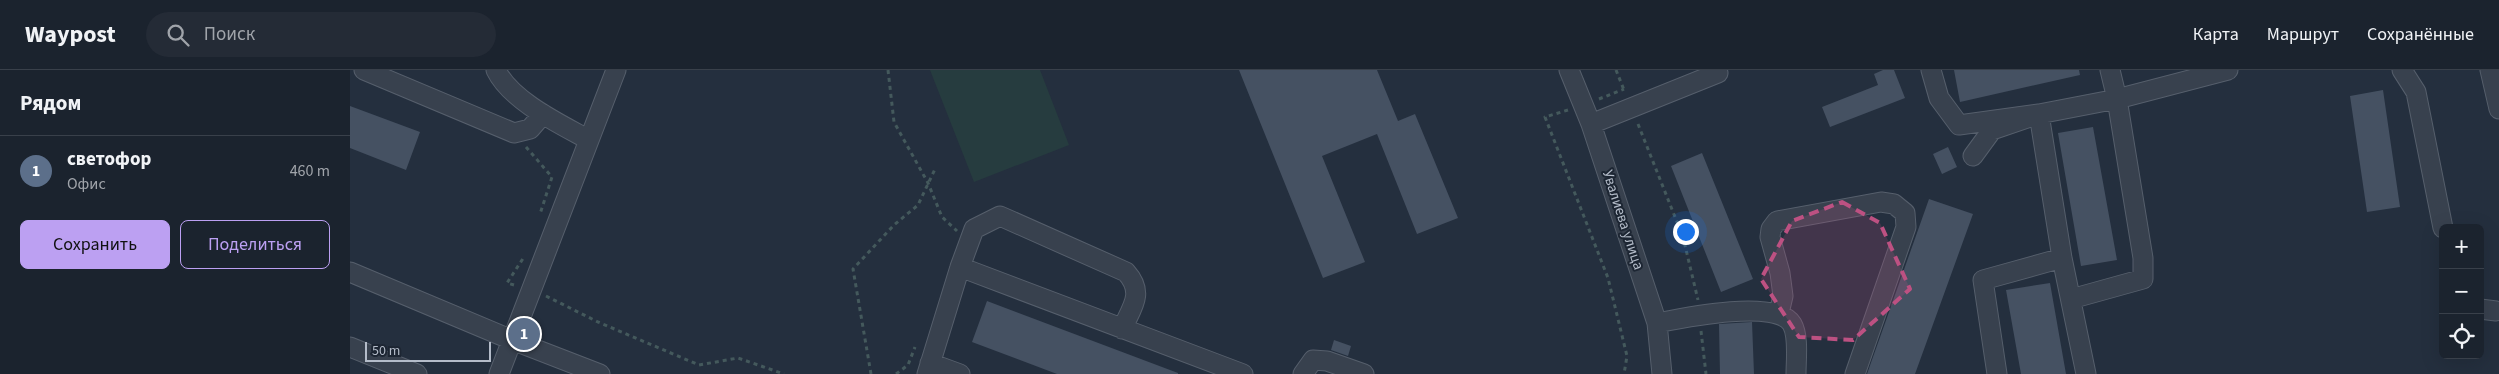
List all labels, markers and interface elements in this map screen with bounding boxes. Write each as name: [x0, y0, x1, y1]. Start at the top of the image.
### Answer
search box: [146, 12, 496, 57]
text: Waypost: [25, 17, 116, 52]
icon: search: [164, 21, 192, 49]
text: Поиск: [204, 21, 255, 48]
text: Карта: [2193, 22, 2239, 47]
text: Маршрут: [2267, 22, 2339, 47]
text: Сохранённые: [2367, 22, 2474, 47]
text: Рядом: [20, 88, 81, 118]
text: светофор: [67, 146, 151, 173]
text: 1: [32, 160, 40, 182]
text: 460 m: [290, 160, 330, 182]
street label: Увалиева улица: [1597, 167, 1649, 273]
text: Офис: [67, 173, 106, 195]
your location: [1673, 219, 1699, 245]
button: Сохранить: [20, 220, 170, 269]
button: Поделиться: [180, 220, 330, 269]
map controls: [2439, 224, 2484, 359]
button: +: [2439, 224, 2484, 269]
button: −: [2439, 269, 2484, 314]
button: locate: [2439, 314, 2484, 359]
pin: 1: [508, 315, 540, 353]
scale bar: [365, 339, 491, 362]
text: 50 m: [372, 341, 400, 361]

